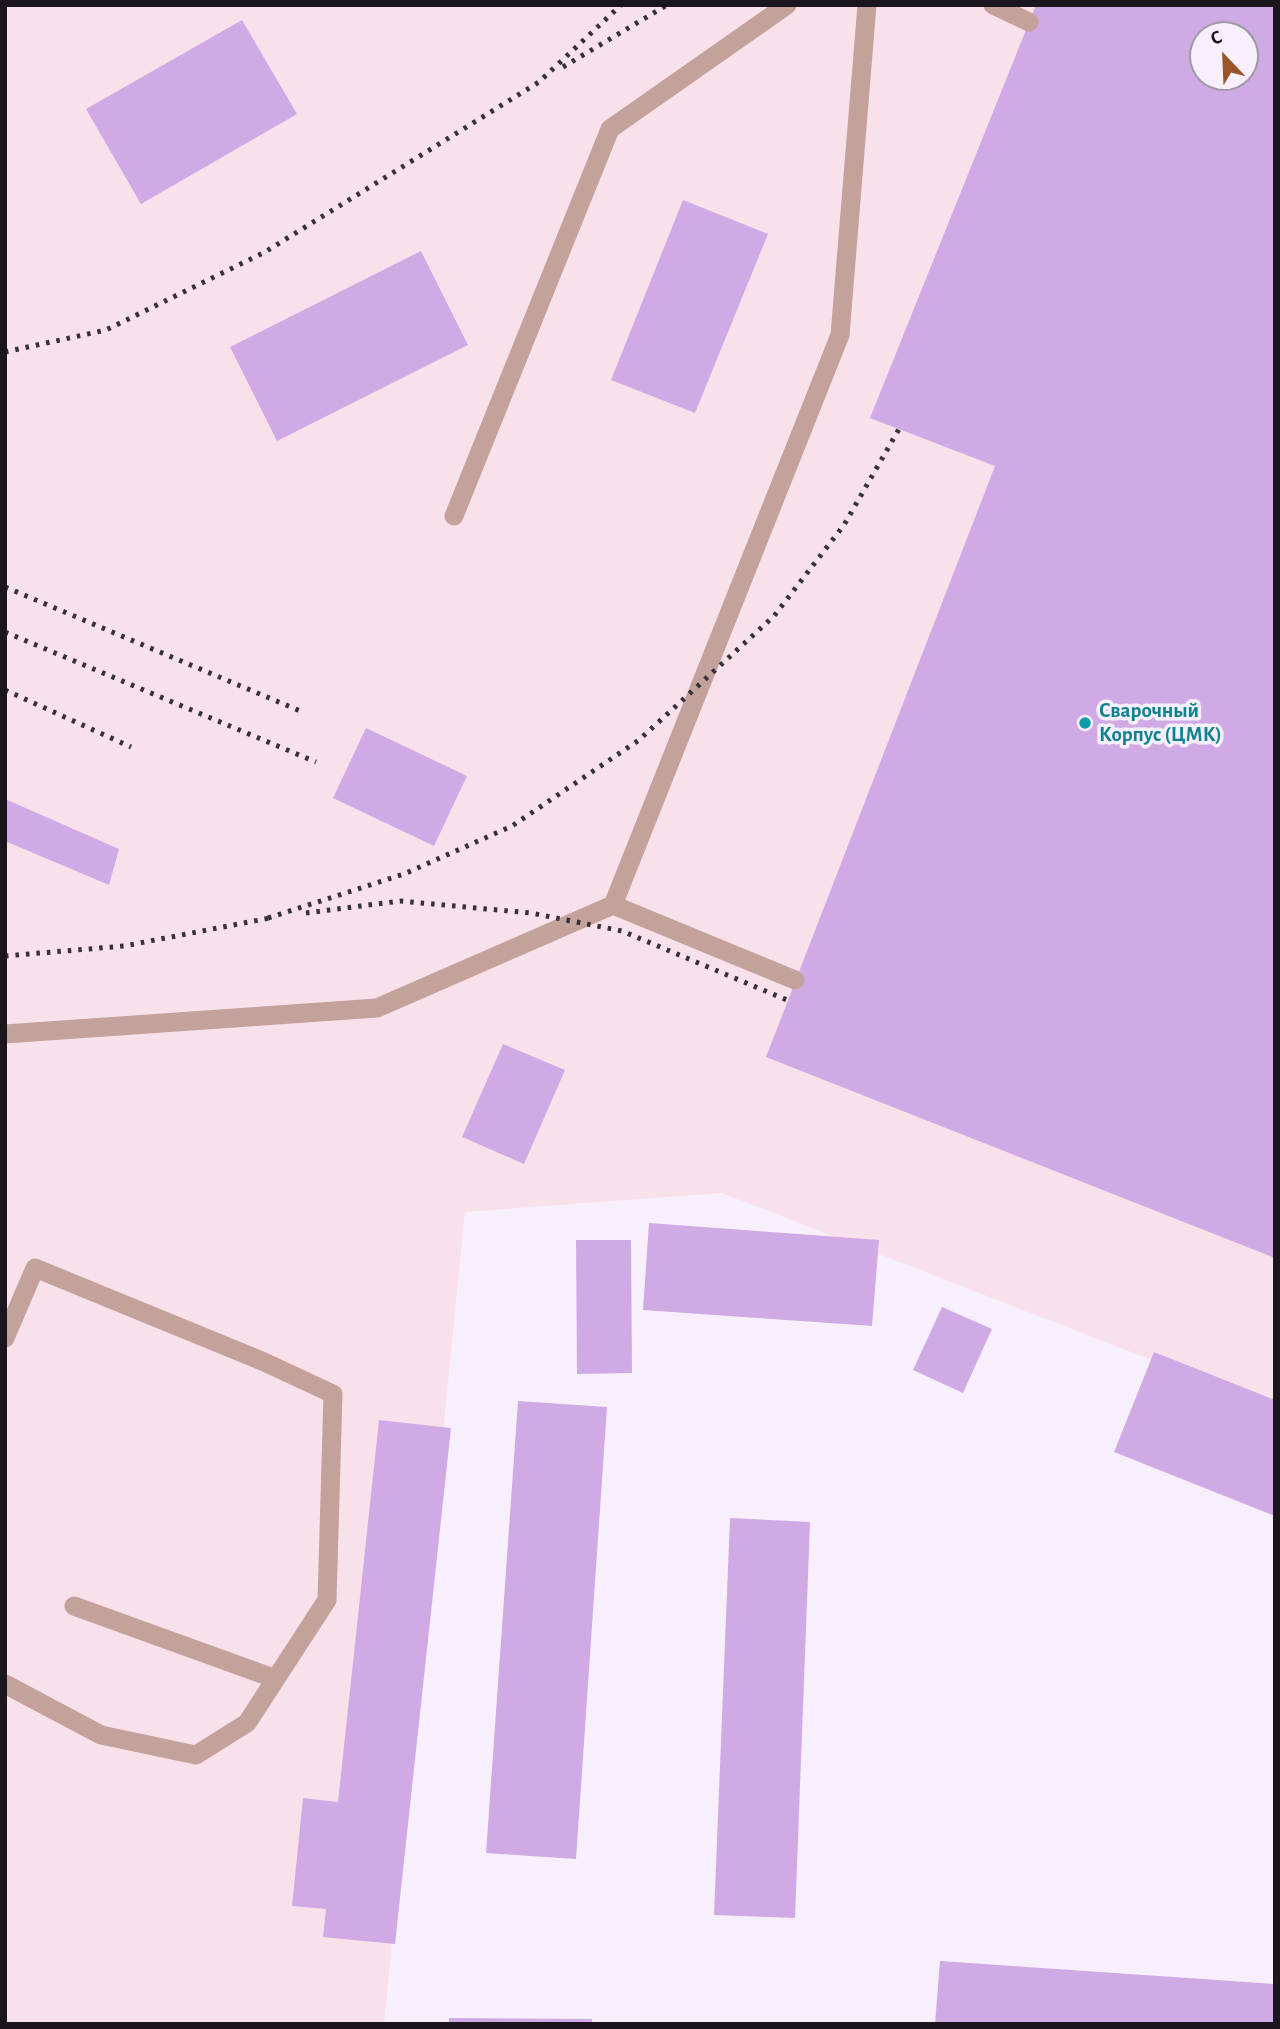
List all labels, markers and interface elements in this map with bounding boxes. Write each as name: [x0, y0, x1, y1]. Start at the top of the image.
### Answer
north arrow: [1189, 21, 1259, 91]
text: С: [1208, 27, 1225, 49]
place label: Сварочный Корпус (ЦМК): [1099, 698, 1222, 748]
marker: Сварочный Корпус (ЦМК): [1077, 715, 1093, 731]

